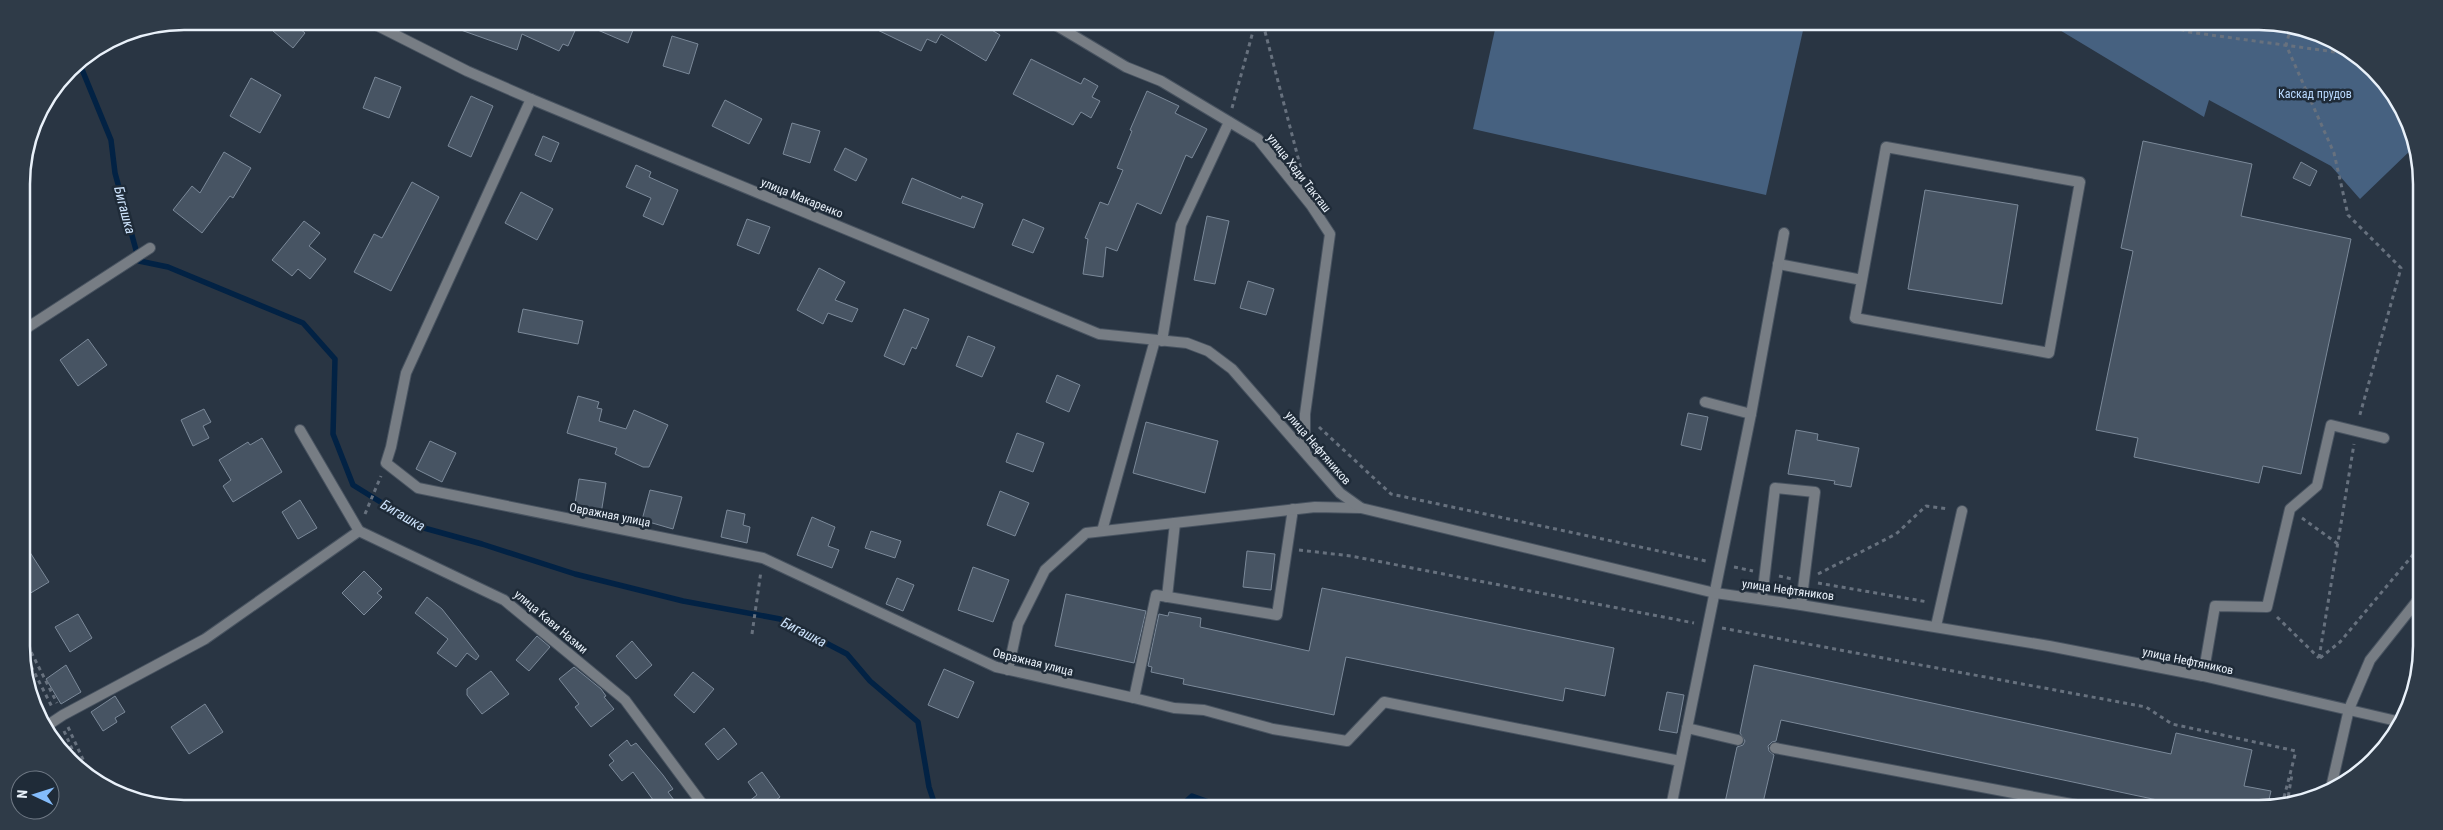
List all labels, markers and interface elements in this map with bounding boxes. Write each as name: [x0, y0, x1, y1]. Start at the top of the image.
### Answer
park label: Каскад прудов: [2278, 87, 2352, 101]
street label: улица Хади Такташ: [1264, 131, 1334, 215]
street label: улица Макаренко: [759, 175, 845, 221]
water label: Бигашка: [111, 184, 139, 236]
street label: улица Нефтяников: [1282, 408, 1354, 488]
water label: Бигашка: [378, 496, 428, 534]
street label: Овражная улица: [568, 500, 652, 530]
street label: улица Нефтяников: [1741, 577, 1835, 603]
street label: улица Кави Назми: [511, 587, 591, 657]
water label: Бигашка: [779, 614, 829, 650]
street label: Овражная улица: [991, 645, 1075, 679]
street label: улица Нефтяников: [2141, 645, 2235, 677]
north arrow: [10, 770, 60, 820]
text: N: [14, 789, 30, 799]

